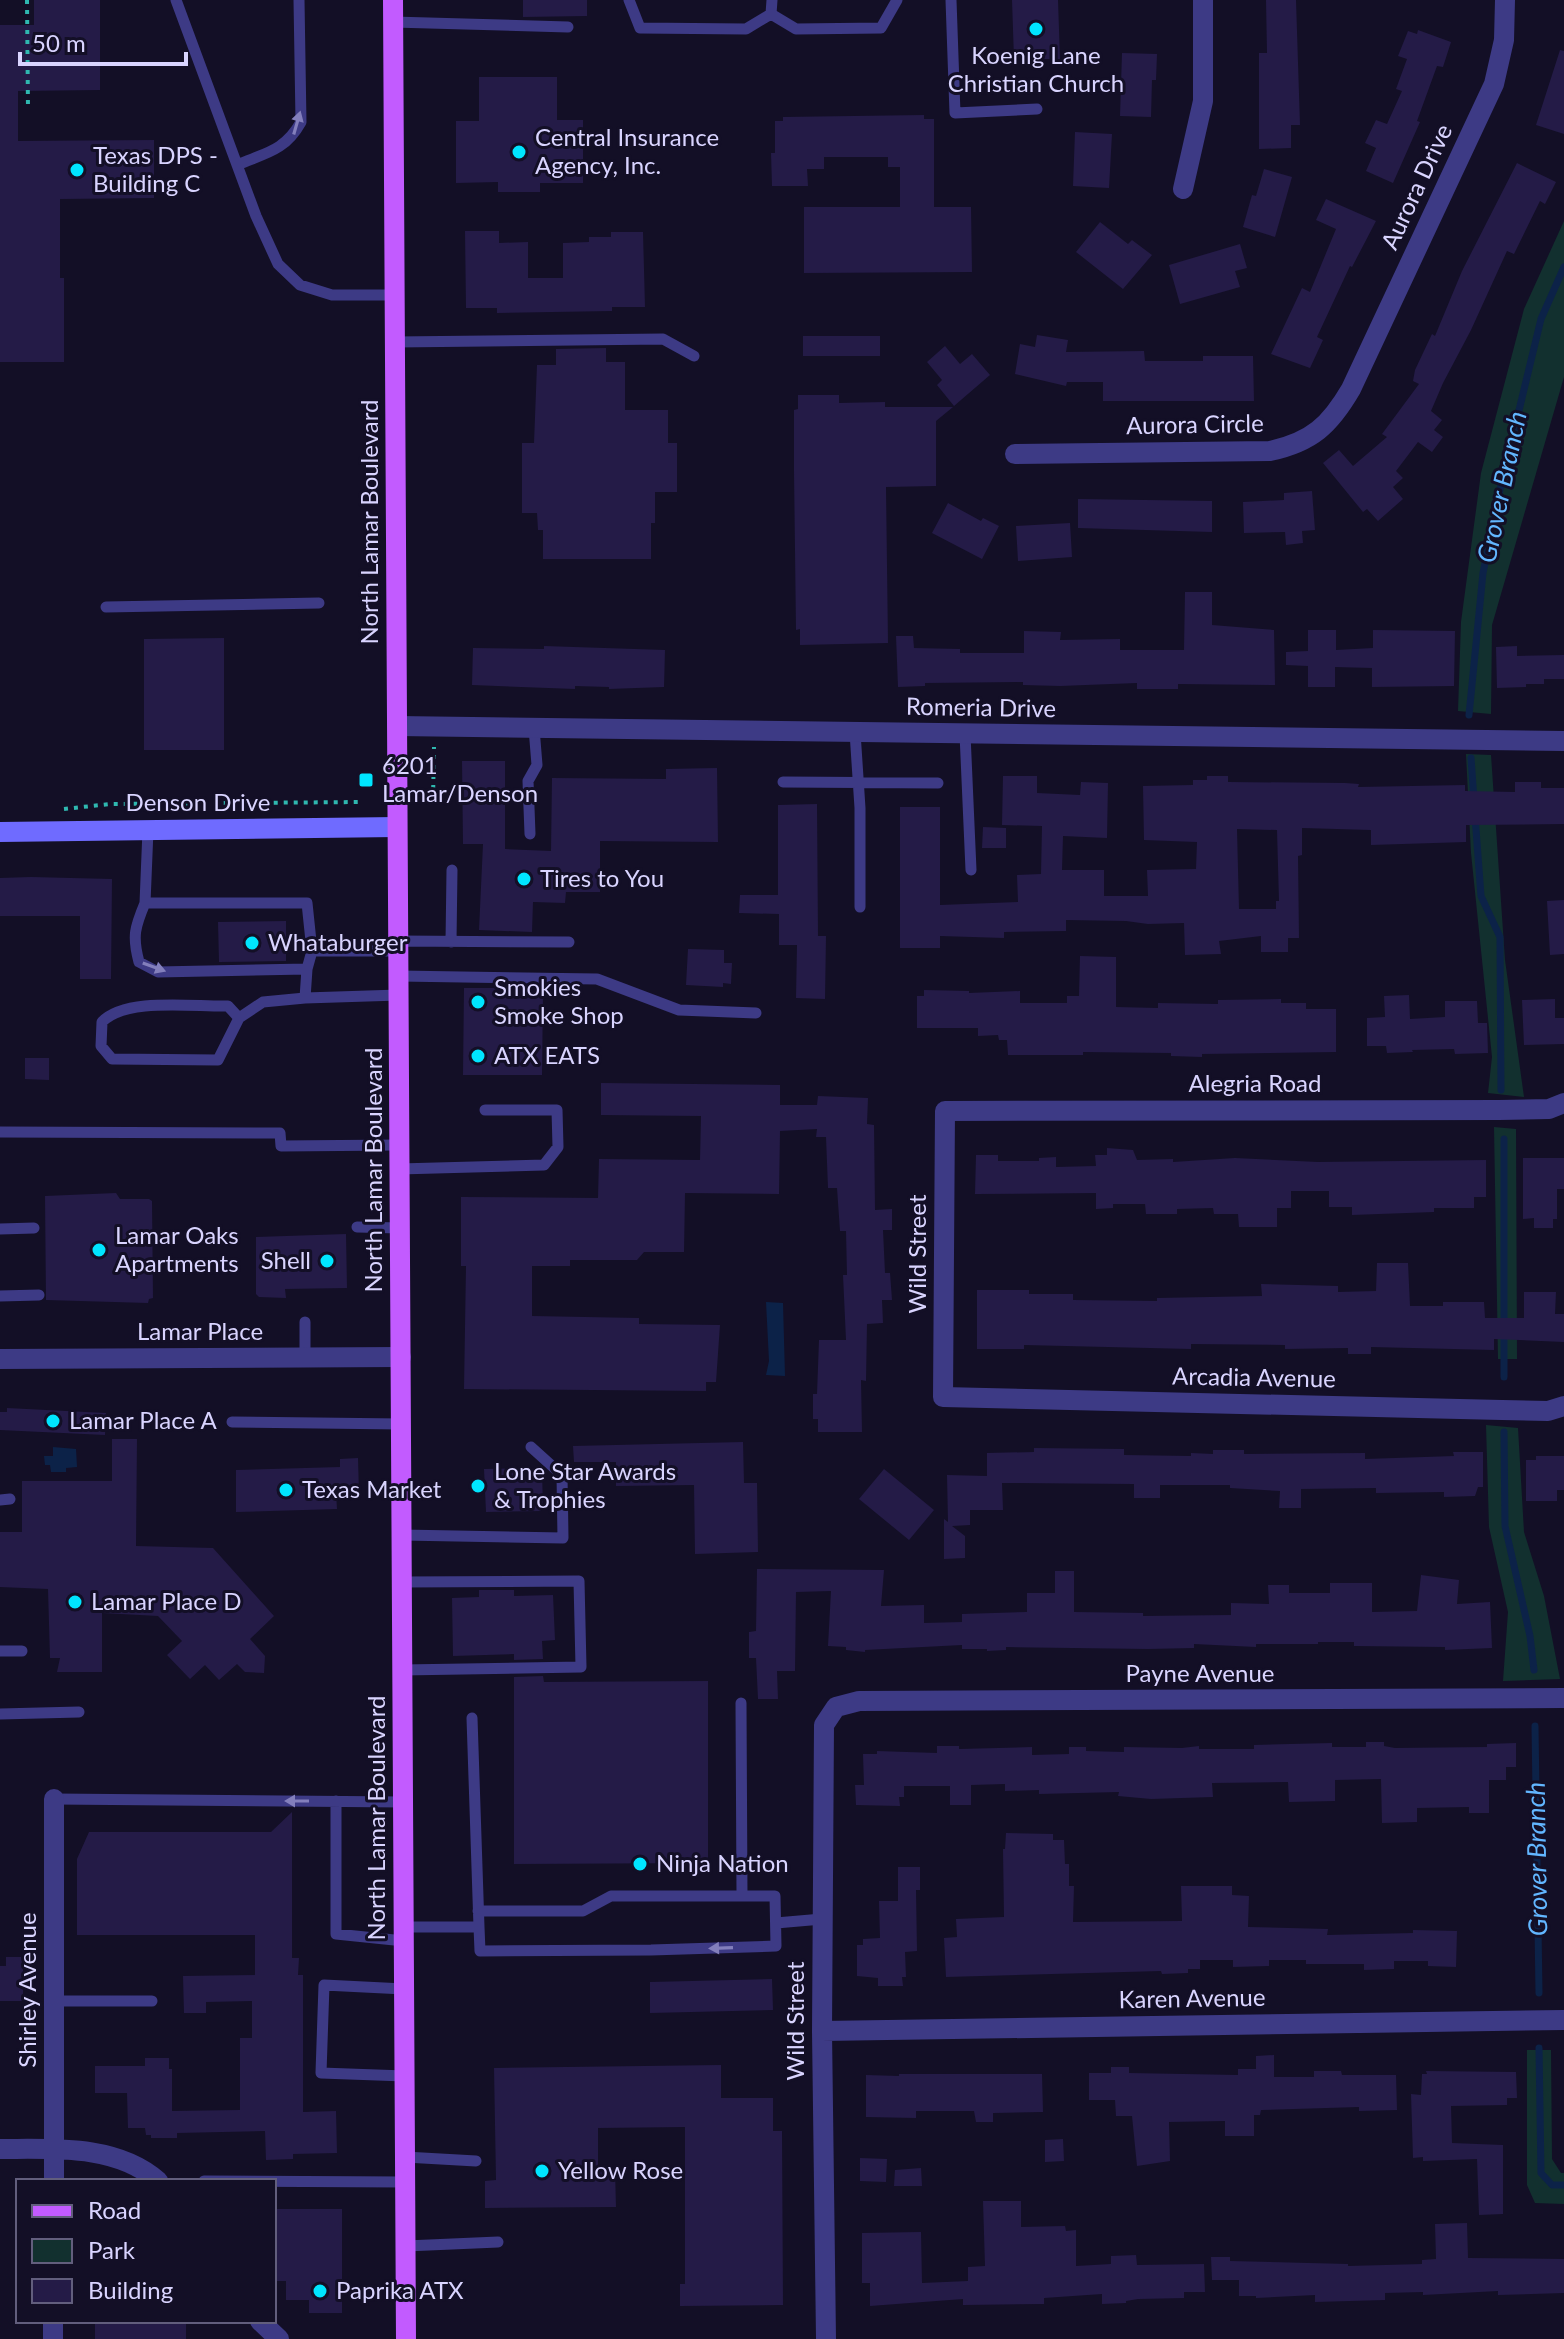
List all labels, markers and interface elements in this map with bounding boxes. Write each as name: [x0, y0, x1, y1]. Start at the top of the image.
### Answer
scale bar: [20, 16, 186, 66]
marker: Koenig Lane Christian Church: [1027, 20, 1045, 38]
text: 50 m: [32, 28, 86, 57]
place label: Koenig Lane Christian Church: [948, 40, 1124, 97]
one-way arrow: [291, 110, 303, 135]
street label: Aurora Drive: [1374, 119, 1457, 254]
place label: Central Insurance Agency, Inc.: [535, 122, 719, 179]
place label: Texas DPS - Building C: [93, 140, 218, 197]
marker: Central Insurance Agency, Inc.: [510, 143, 528, 161]
marker: Texas DPS - Building C: [68, 161, 86, 179]
street label: North Lamar Boulevard: [354, 400, 383, 644]
street label: Aurora Circle: [1126, 408, 1264, 439]
water label: Grover Branch: [1469, 408, 1533, 566]
street label: Romeria Drive: [906, 691, 1056, 722]
place label: 6201 Lamar/Denson: [382, 750, 538, 807]
marker: 6201 Lamar/Denson: [357, 771, 375, 789]
street label: Denson Drive: [126, 787, 270, 816]
place label: Tires to You: [540, 863, 664, 892]
marker: Tires to You: [515, 870, 533, 888]
place label: Whataburger: [268, 927, 408, 956]
marker: Whataburger: [243, 934, 261, 952]
one-way arrow: [142, 962, 166, 974]
place label: Smokies Smoke Shop: [494, 972, 624, 1029]
marker: Smokies Smoke Shop: [469, 993, 487, 1011]
place label: ATX EATS: [494, 1040, 600, 1069]
marker: ATX EATS: [469, 1047, 487, 1065]
street label: North Lamar Boulevard: [358, 1048, 387, 1292]
street label: Alegria Road: [1189, 1068, 1321, 1097]
street label: Wild Street: [902, 1194, 931, 1313]
place label: Lamar Oaks Apartments: [115, 1220, 239, 1277]
marker: Lamar Oaks Apartments: [90, 1241, 108, 1259]
place label: Shell: [261, 1245, 311, 1274]
marker: Shell: [318, 1252, 336, 1270]
street label: Lamar Place: [137, 1316, 263, 1345]
street label: Arcadia Avenue: [1172, 1361, 1336, 1392]
place label: Lamar Place A: [69, 1405, 217, 1434]
marker: Lamar Place A: [44, 1412, 62, 1430]
place label: Lone Star Awards & Trophies: [494, 1456, 676, 1513]
place label: Texas Market: [302, 1474, 442, 1503]
marker: Lone Star Awards & Trophies: [469, 1477, 487, 1495]
marker: Texas Market: [277, 1481, 295, 1499]
place label: Lamar Place D: [91, 1586, 242, 1615]
marker: Lamar Place D: [66, 1593, 84, 1611]
street label: Payne Avenue: [1126, 1658, 1274, 1687]
street label: North Lamar Boulevard: [361, 1696, 390, 1940]
water label: Grover Branch: [1519, 1782, 1553, 1936]
one-way arrow: [284, 1795, 309, 1807]
place label: Ninja Nation: [656, 1848, 789, 1877]
marker: Ninja Nation: [631, 1855, 649, 1873]
street label: Shirley Avenue: [12, 1912, 41, 2068]
one-way arrow: [708, 1941, 733, 1954]
street label: Wild Street: [780, 1961, 809, 2080]
street label: Karen Avenue: [1118, 1982, 1266, 2013]
place label: Yellow Rose: [558, 2155, 683, 2184]
marker: Yellow Rose: [533, 2162, 551, 2180]
legend: [16, 2179, 276, 2323]
text: Road: [88, 2195, 141, 2224]
text: Park: [88, 2235, 136, 2264]
text: Building: [88, 2275, 173, 2304]
place label: Paprika ATX: [336, 2275, 464, 2304]
marker: Paprika ATX: [311, 2282, 329, 2300]

